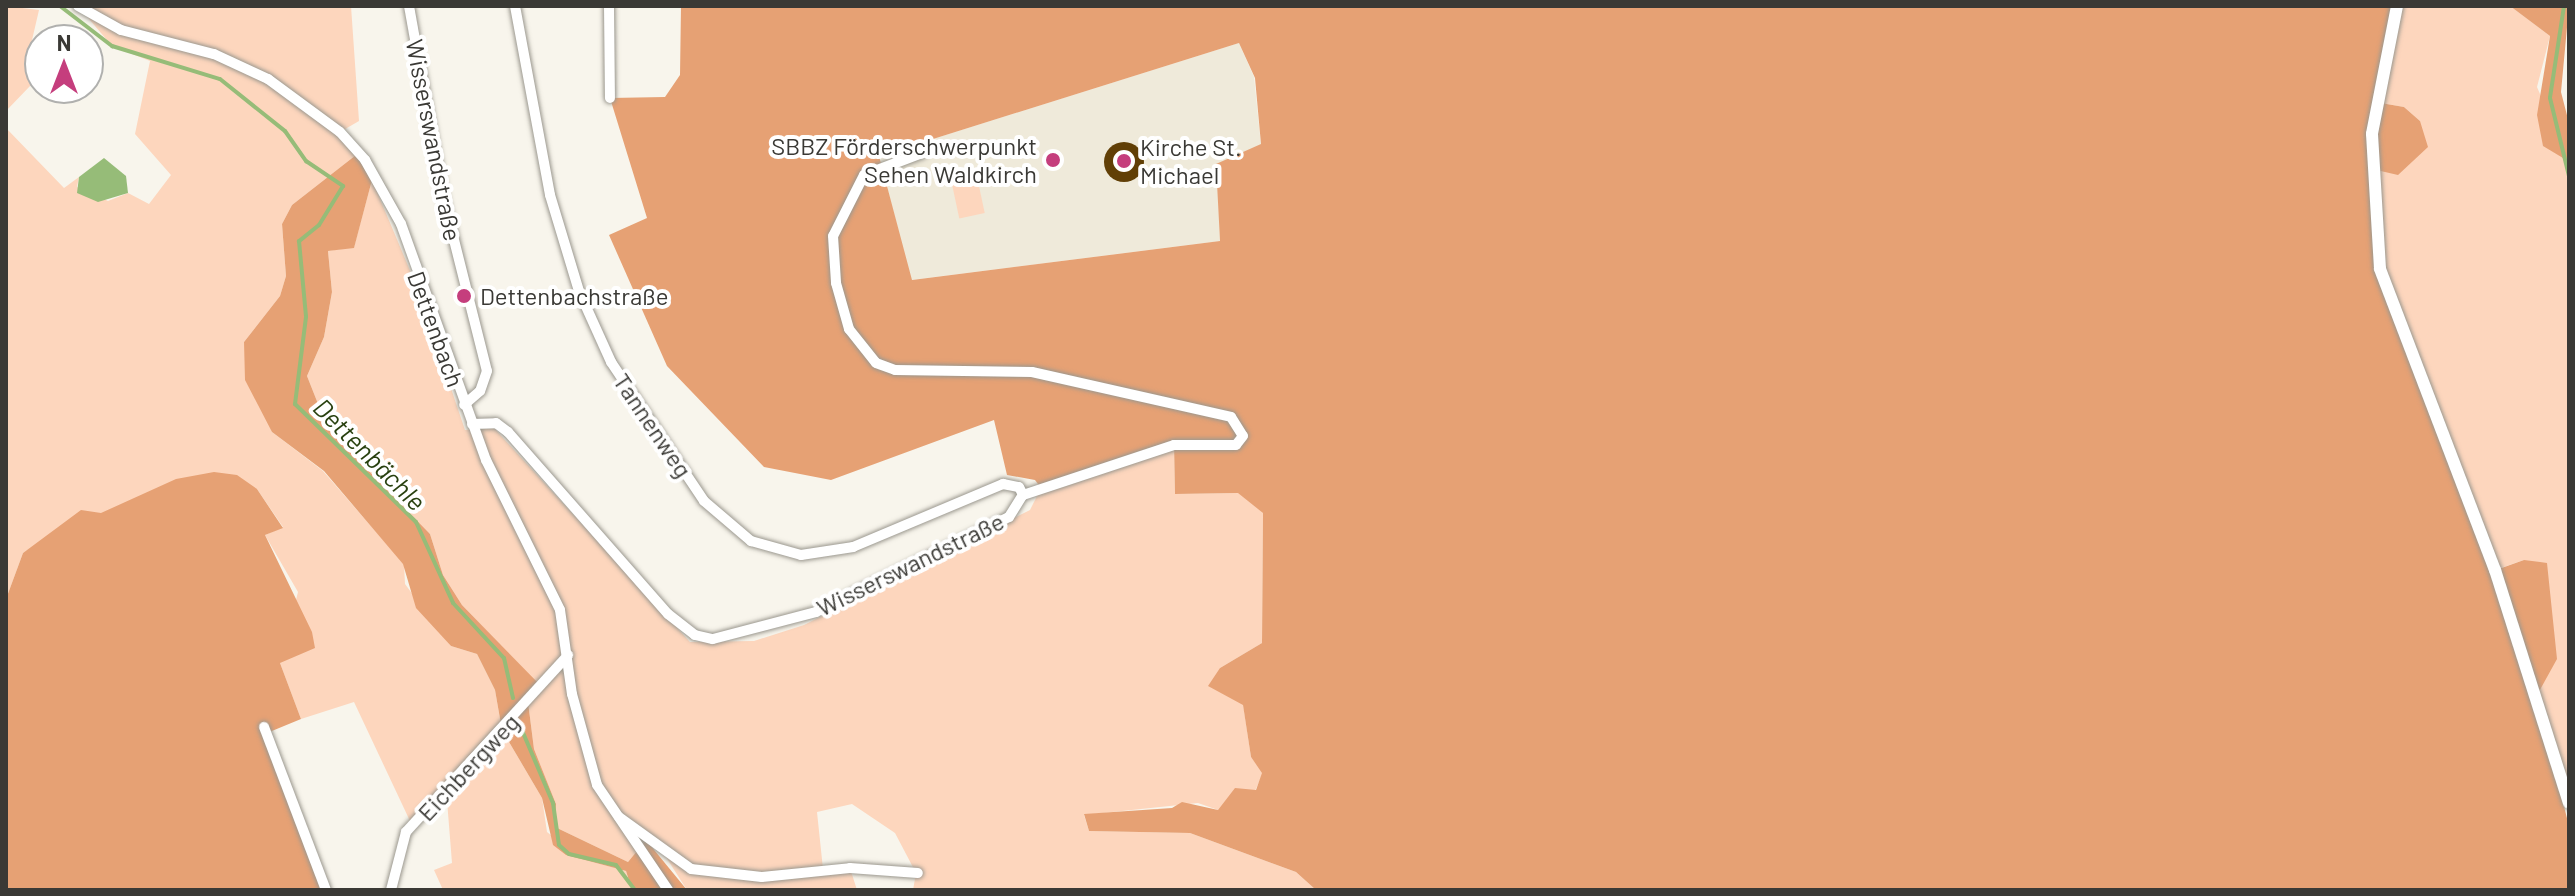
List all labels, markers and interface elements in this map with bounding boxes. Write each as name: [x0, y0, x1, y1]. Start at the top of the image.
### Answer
north arrow: [24, 24, 104, 104]
text: N: [57, 29, 71, 55]
street label: Wisserswandstraße: [400, 37, 468, 243]
place label: SBBZ Förderschwerpunkt Sehen Waldkirch: [771, 132, 1037, 188]
place label: Kirche St. Michael: [1140, 133, 1242, 189]
marker: SBBZ Förderschwerpunkt Sehen Waldkirch: [1044, 151, 1062, 169]
marker: Kirche St. Michael: [1115, 152, 1133, 170]
street label: Dettenbach: [402, 267, 470, 391]
place label: Dettenbachstraße: [480, 282, 668, 310]
marker: Dettenbachstraße: [455, 287, 473, 305]
street label: Tannenweg: [608, 367, 698, 483]
water label: Dettenbächle: [307, 391, 433, 517]
street label: Wisserswandstraße: [812, 506, 1008, 622]
street label: Eichbergweg: [411, 708, 525, 826]

